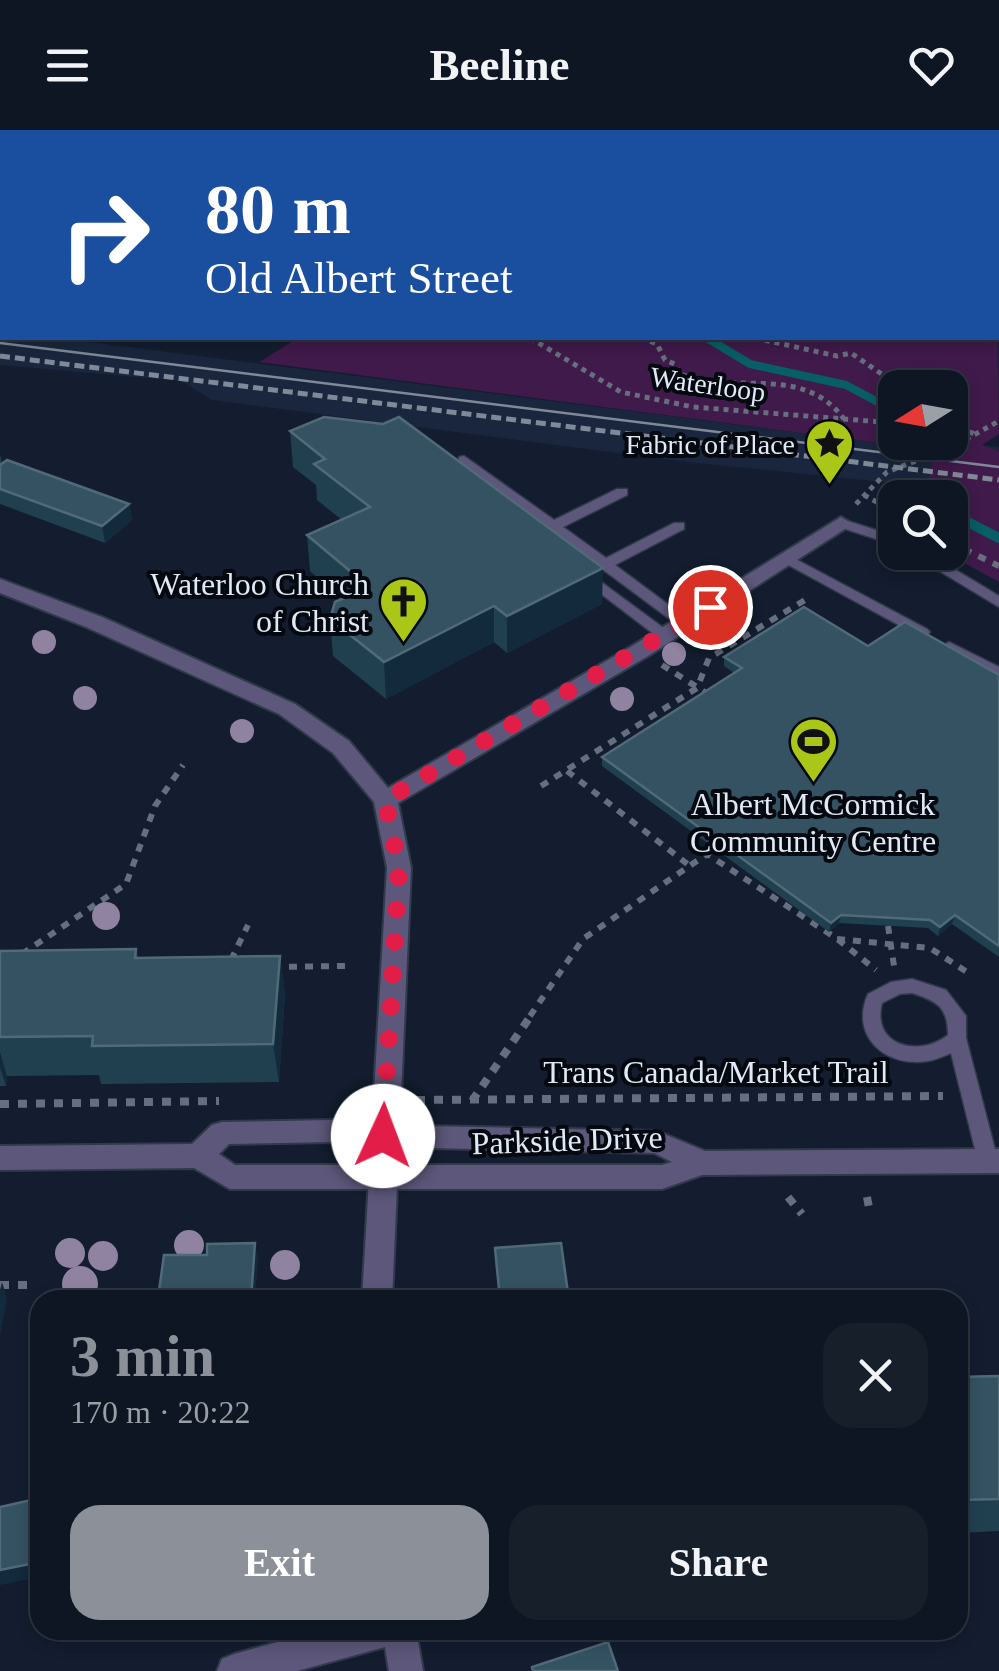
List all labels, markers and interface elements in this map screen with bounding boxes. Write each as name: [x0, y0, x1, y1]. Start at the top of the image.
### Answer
icon: menu: [40, 38, 95, 93]
icon: heart: [904, 38, 959, 93]
text: Beeline: [430, 40, 569, 90]
icon: right: [40, 170, 170, 300]
text: 80 m: [205, 171, 351, 248]
text: Old Albert Street: [205, 253, 512, 303]
street label: Waterloop: [648, 361, 767, 408]
north arrow: [878, 370, 968, 460]
map controls: [878, 370, 968, 570]
place icon: Fabric of Place: [804, 418, 856, 486]
place label: Fabric of Place: [626, 429, 795, 460]
button: search: [878, 480, 968, 570]
pin: [668, 565, 753, 650]
place label: Waterloo Church of Christ: [150, 566, 369, 639]
church icon: Waterloo Church of Christ: [378, 576, 430, 644]
icon: arrive: [683, 580, 738, 635]
sports icon: Albert McCormick Community Centre: [787, 716, 839, 784]
place label: Albert McCormick Community Centre: [690, 786, 936, 859]
street label: Trans Canada/Market Trail: [543, 1054, 889, 1090]
position arrow: [331, 1084, 435, 1188]
street label: Parkside Drive: [471, 1119, 663, 1161]
text: 3 min: [70, 1323, 215, 1389]
button: close: [823, 1323, 928, 1428]
text: 170 m · 20:22: [70, 1394, 250, 1430]
button: Exit: [70, 1505, 489, 1620]
button: Share: [509, 1505, 928, 1620]

